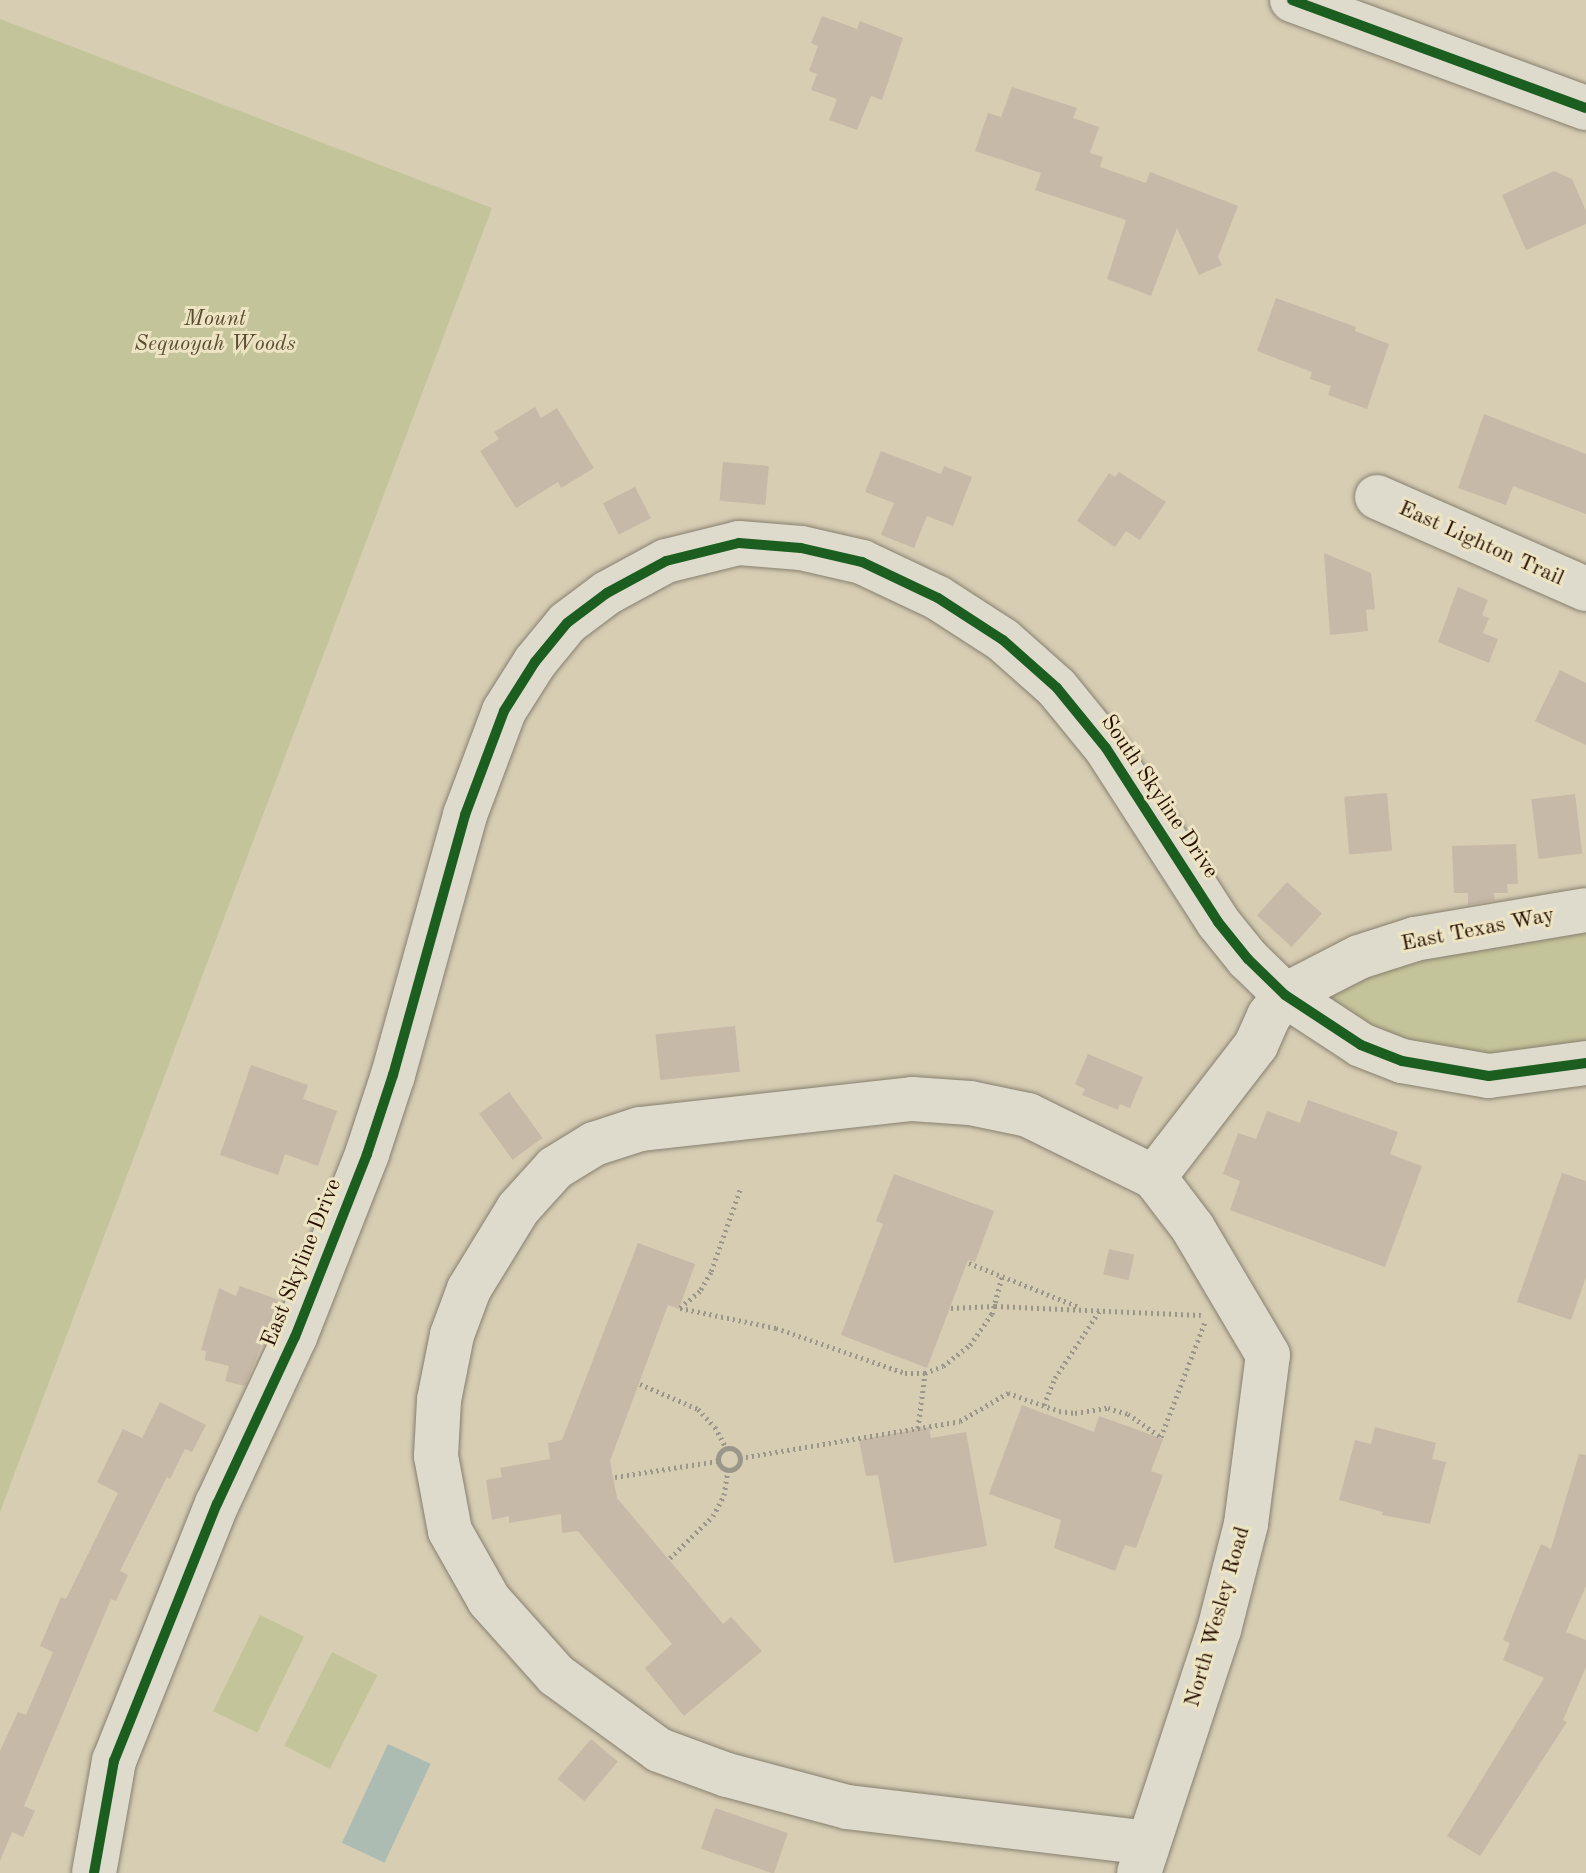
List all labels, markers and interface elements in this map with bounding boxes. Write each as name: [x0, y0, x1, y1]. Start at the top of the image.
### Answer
park label: Mount Sequoyah Woods: [134, 306, 296, 358]
street label: East Lighton Trail: [1394, 496, 1568, 592]
street label: South Skyline Drive: [1094, 710, 1224, 884]
street label: East Texas Way: [1399, 902, 1557, 958]
street label: East Skyline Drive: [256, 1175, 348, 1351]
street label: North Wesley Road: [1180, 1524, 1256, 1710]

